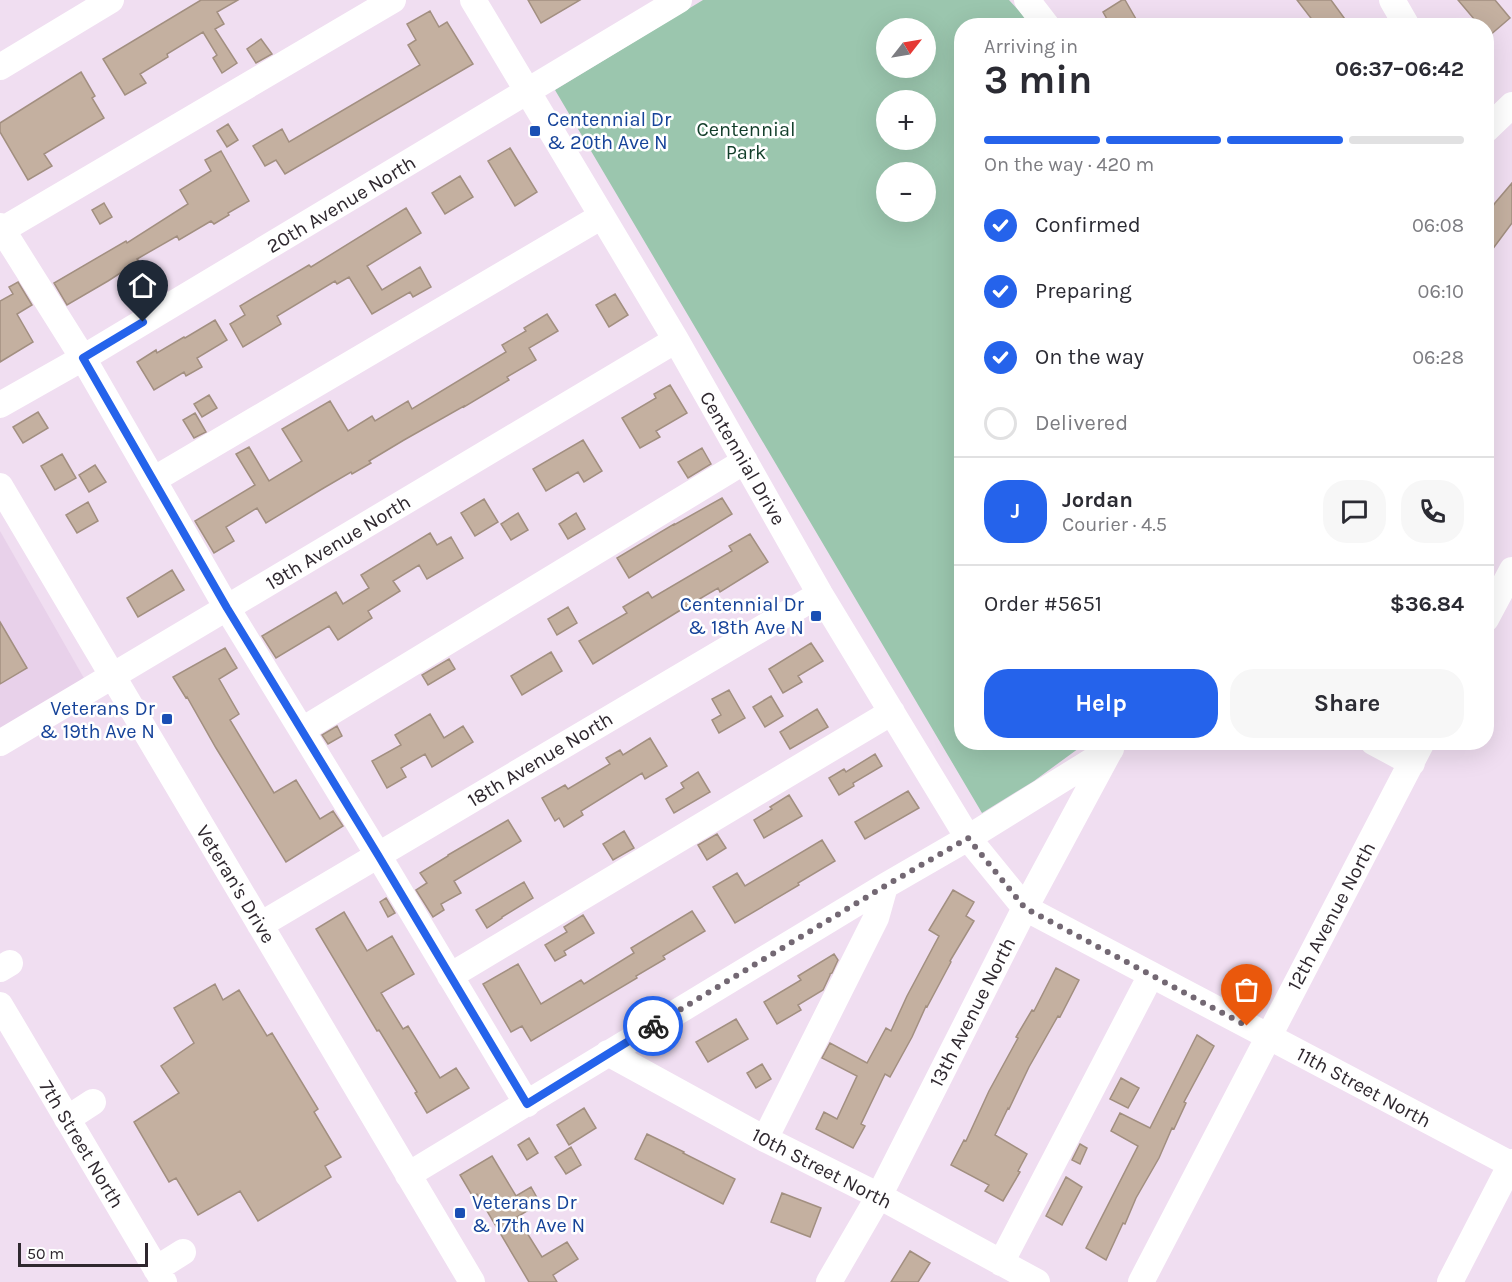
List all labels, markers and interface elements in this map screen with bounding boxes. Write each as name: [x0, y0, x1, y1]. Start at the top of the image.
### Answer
north arrow: [876, 18, 936, 78]
map controls: [876, 18, 936, 222]
text: Arriving in: [984, 35, 1078, 58]
text: 06:37–06:42: [1335, 56, 1464, 82]
text: 3 min: [984, 57, 1092, 103]
button: +: [876, 90, 936, 150]
place label: Centennial Dr & 20th Ave N: [547, 108, 672, 154]
park label: Centennial Park: [696, 118, 796, 164]
marker: Centennial Dr & 20th Ave N: [528, 124, 542, 138]
street label: 20th Avenue North: [263, 151, 420, 258]
text: On the way · 420 m: [984, 153, 1154, 176]
button: −: [876, 162, 936, 222]
icon: check: [984, 209, 1017, 242]
text: Confirmed: [1035, 212, 1141, 238]
text: 06:08: [1412, 214, 1464, 237]
pin: [117, 260, 168, 322]
icon: home: [126, 269, 159, 302]
icon: check: [984, 275, 1017, 308]
text: Preparing: [1035, 278, 1132, 304]
text: 06:10: [1418, 280, 1464, 303]
icon: check: [984, 341, 1017, 374]
text: On the way: [1035, 344, 1144, 370]
text: 06:28: [1412, 346, 1464, 369]
street label: Centennial Drive: [695, 387, 790, 529]
text: Delivered: [1035, 410, 1128, 436]
button: chat: [1323, 480, 1386, 543]
button: phone: [1401, 480, 1464, 543]
text: Jordan: [1062, 487, 1133, 513]
street label: 19th Avenue North: [262, 490, 415, 595]
text: J: [1011, 498, 1020, 524]
text: Courier · 4.5: [1062, 513, 1167, 536]
text: Order #5651: [984, 591, 1102, 617]
text: $36.84: [1390, 591, 1464, 617]
place label: Centennial Dr & 18th Ave N: [680, 593, 805, 639]
marker: Centennial Dr & 18th Ave N: [809, 609, 823, 623]
button: Help: [984, 669, 1218, 738]
button: Share: [1230, 669, 1464, 738]
place label: Veterans Dr & 19th Ave N: [40, 697, 156, 743]
street label: 18th Avenue North: [464, 707, 617, 812]
marker: Veterans Dr & 19th Ave N: [160, 712, 174, 726]
street label: Veteran's Drive: [191, 821, 280, 947]
street label: 12th Avenue North: [1283, 838, 1380, 994]
street label: 13th Avenue North: [925, 934, 1020, 1091]
pin: [1221, 964, 1272, 1026]
icon: bag: [1230, 973, 1263, 1006]
courier: [623, 996, 683, 1056]
icon: bike: [637, 1010, 670, 1043]
street label: 11th Street North: [1293, 1042, 1435, 1132]
street label: 7th Street North: [34, 1076, 129, 1212]
street label: 10th Street North: [748, 1123, 896, 1214]
place label: Veterans Dr & 17th Ave N: [472, 1191, 585, 1237]
marker: Veterans Dr & 17th Ave N: [453, 1206, 467, 1220]
scale bar: [18, 1240, 148, 1268]
text: 50 m: [27, 1244, 64, 1263]

